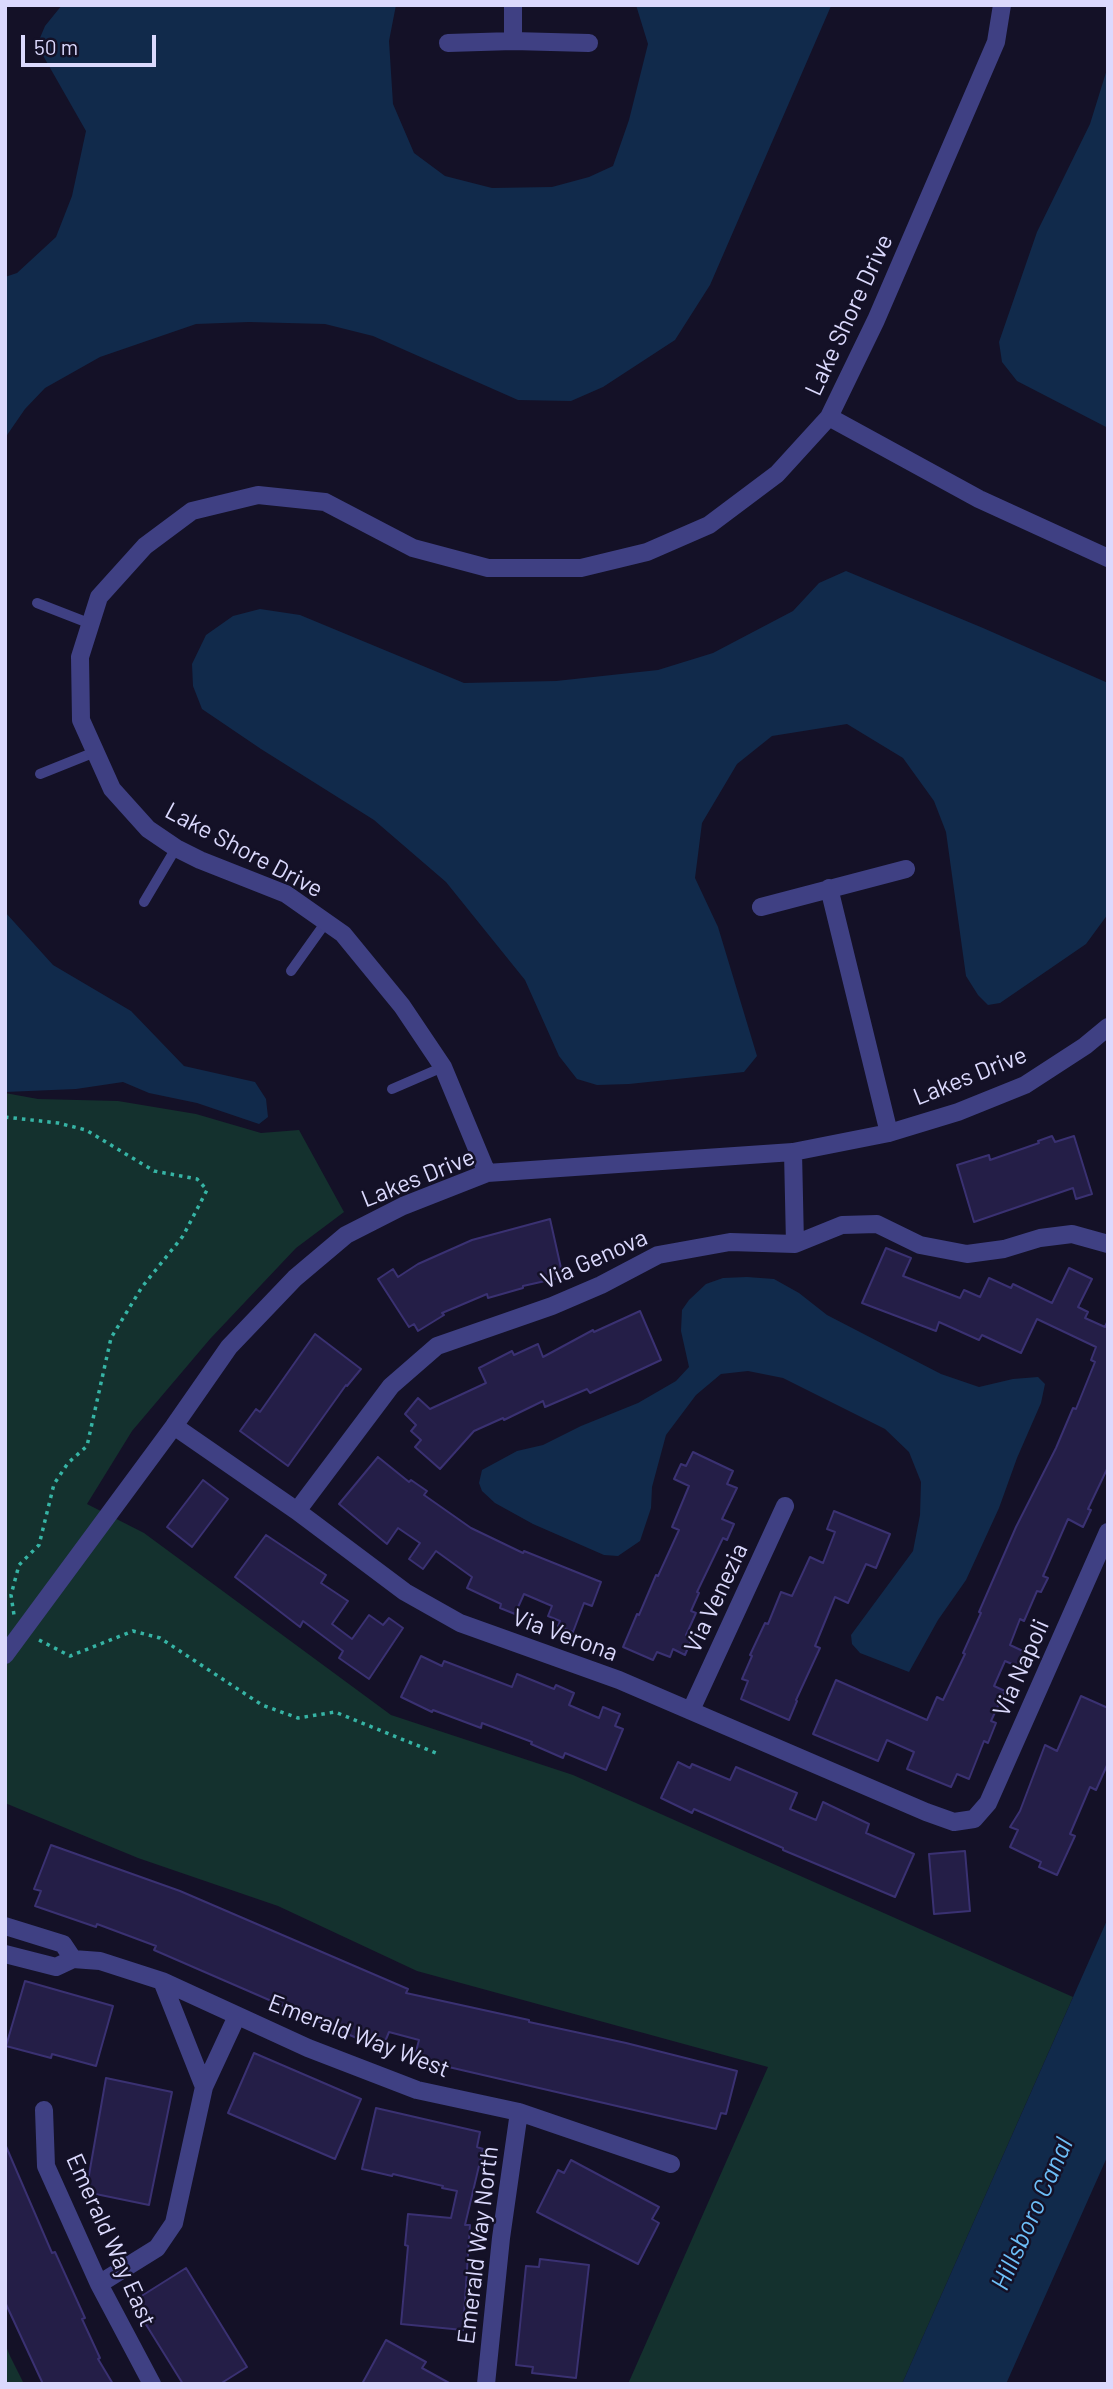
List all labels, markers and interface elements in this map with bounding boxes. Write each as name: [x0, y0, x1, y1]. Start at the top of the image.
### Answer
scale bar: [24, 21, 159, 65]
text: 50 m: [34, 34, 78, 59]
street label: Lake Shore Drive: [799, 230, 899, 400]
street label: Lake Shore Drive: [160, 796, 328, 904]
street label: Lakes Drive: [909, 1040, 1031, 1112]
street label: Lakes Drive: [357, 1142, 479, 1214]
street label: Via Genova: [536, 1223, 652, 1295]
street label: Via Venezia: [678, 1539, 754, 1657]
street label: Via Verona: [508, 1603, 622, 1667]
street label: Via Napoli: [987, 1615, 1055, 1721]
street label: Emerald Way West: [264, 1988, 454, 2084]
water label: Hillsboro Canal: [984, 2133, 1080, 2295]
street label: Emerald Way North: [452, 2144, 504, 2346]
street label: Emerald Way East: [60, 2149, 162, 2331]

